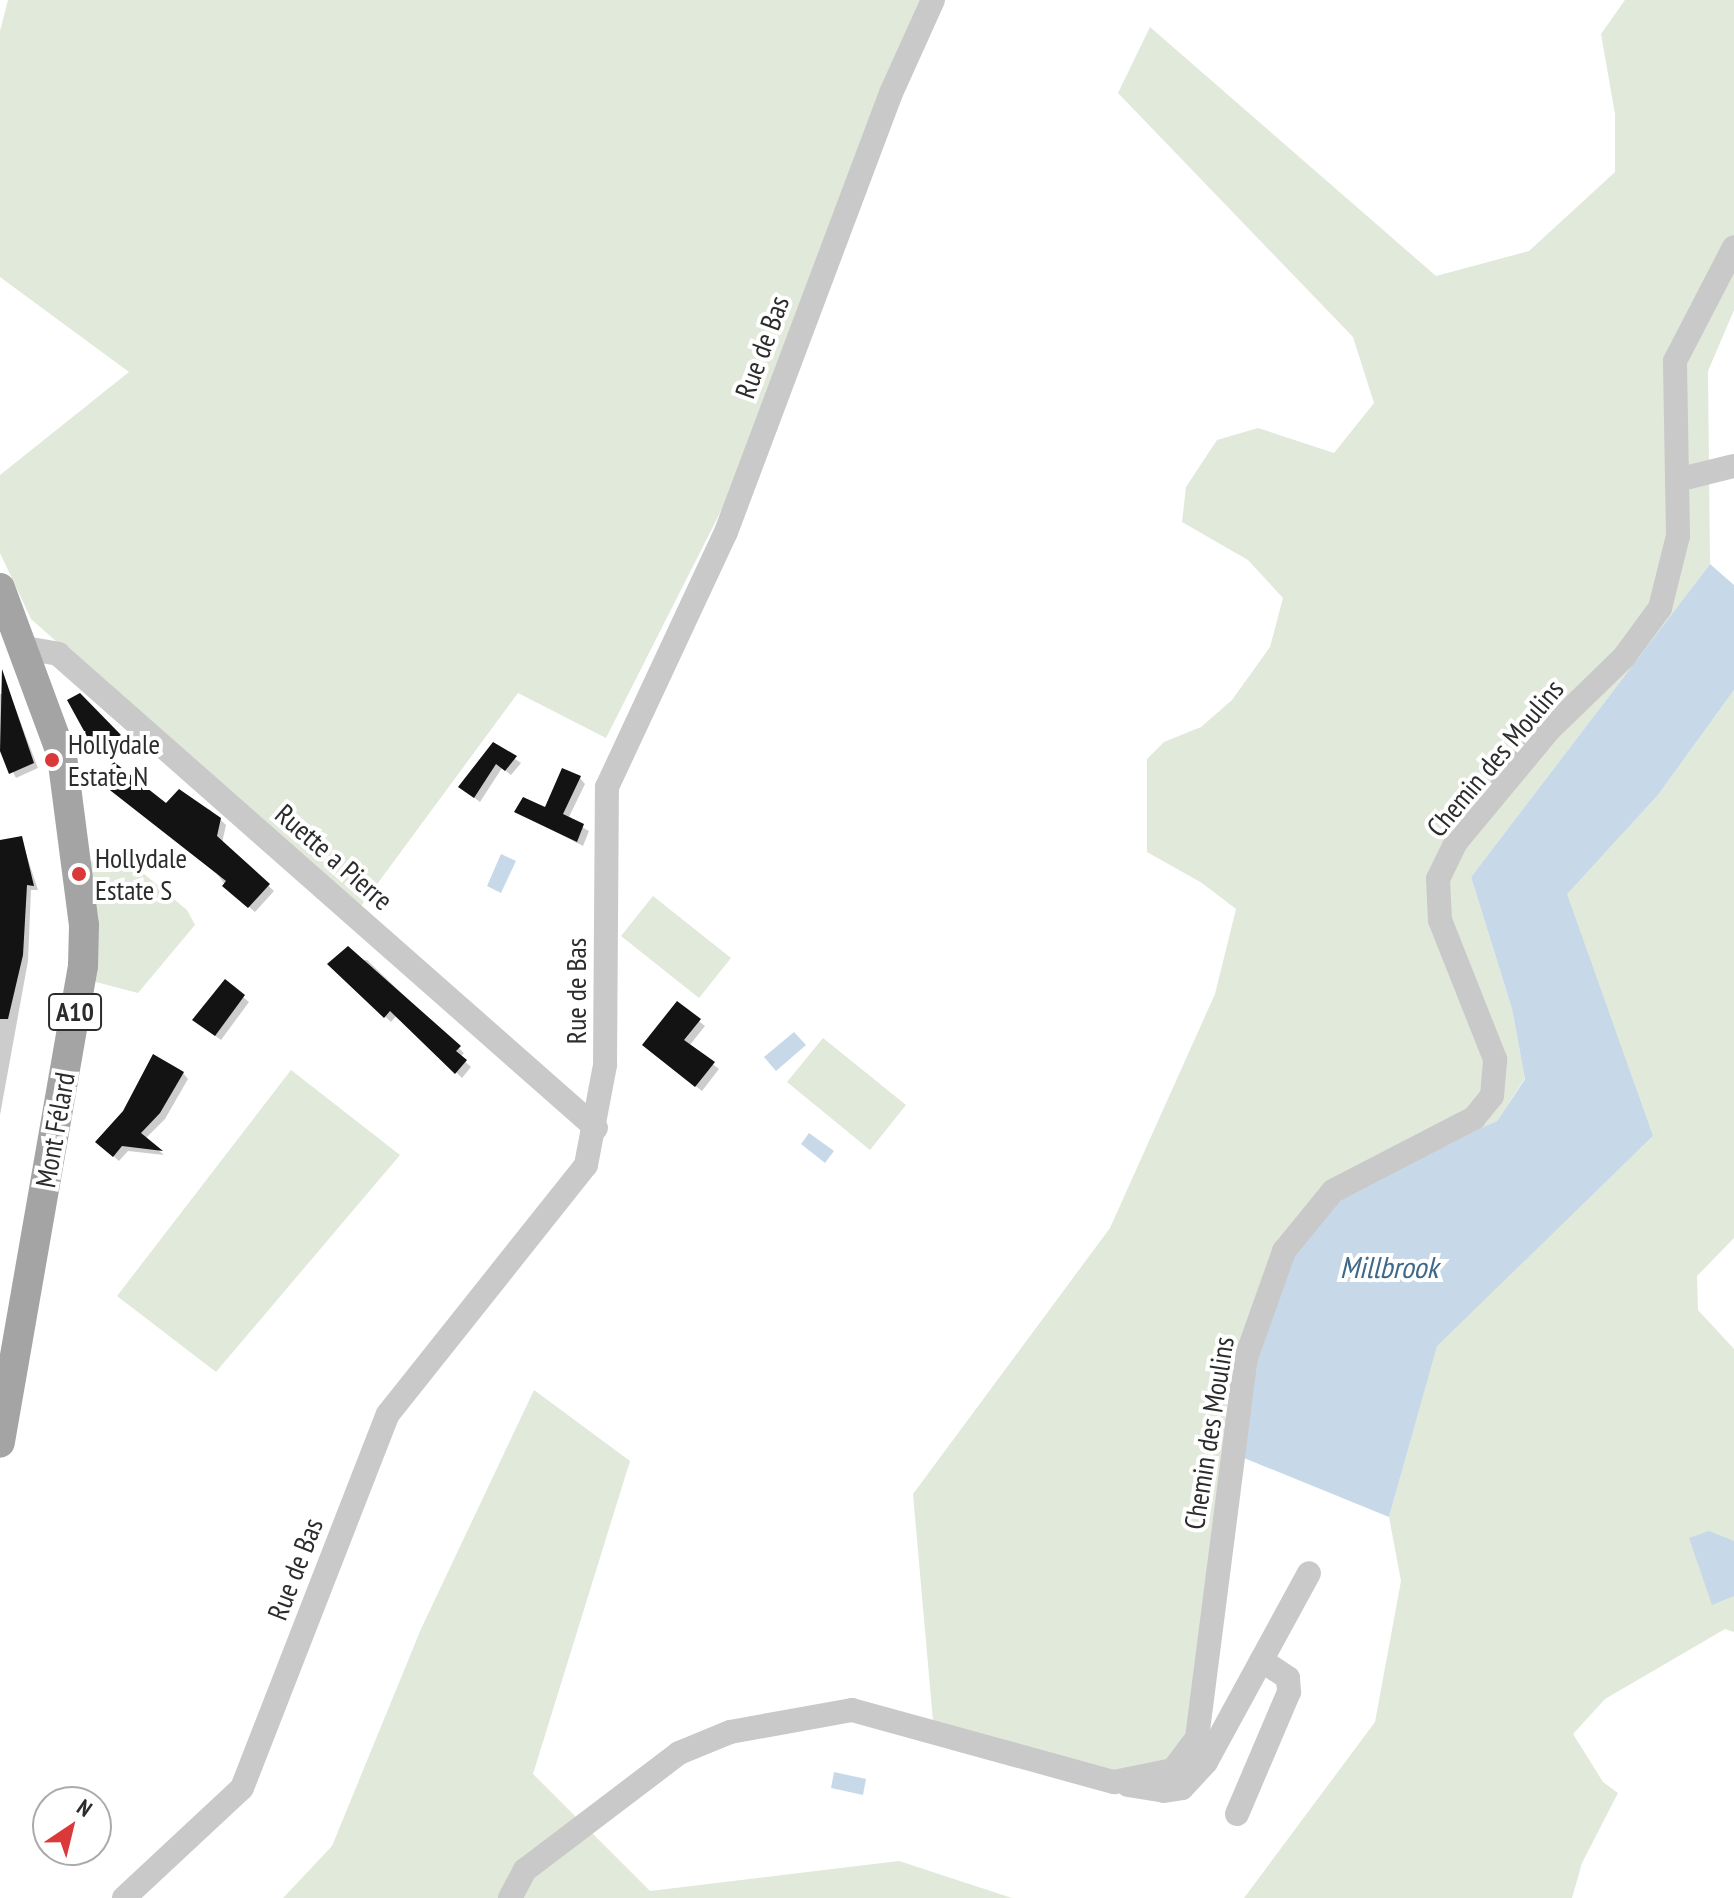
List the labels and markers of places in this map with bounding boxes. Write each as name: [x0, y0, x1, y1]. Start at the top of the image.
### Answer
place label: Hollydale Estate N: [68, 727, 160, 793]
marker: Hollydale Estate N: [43, 751, 61, 769]
place label: Hollydale Estate S: [95, 841, 187, 907]
marker: Hollydale Estate S: [70, 865, 88, 883]

